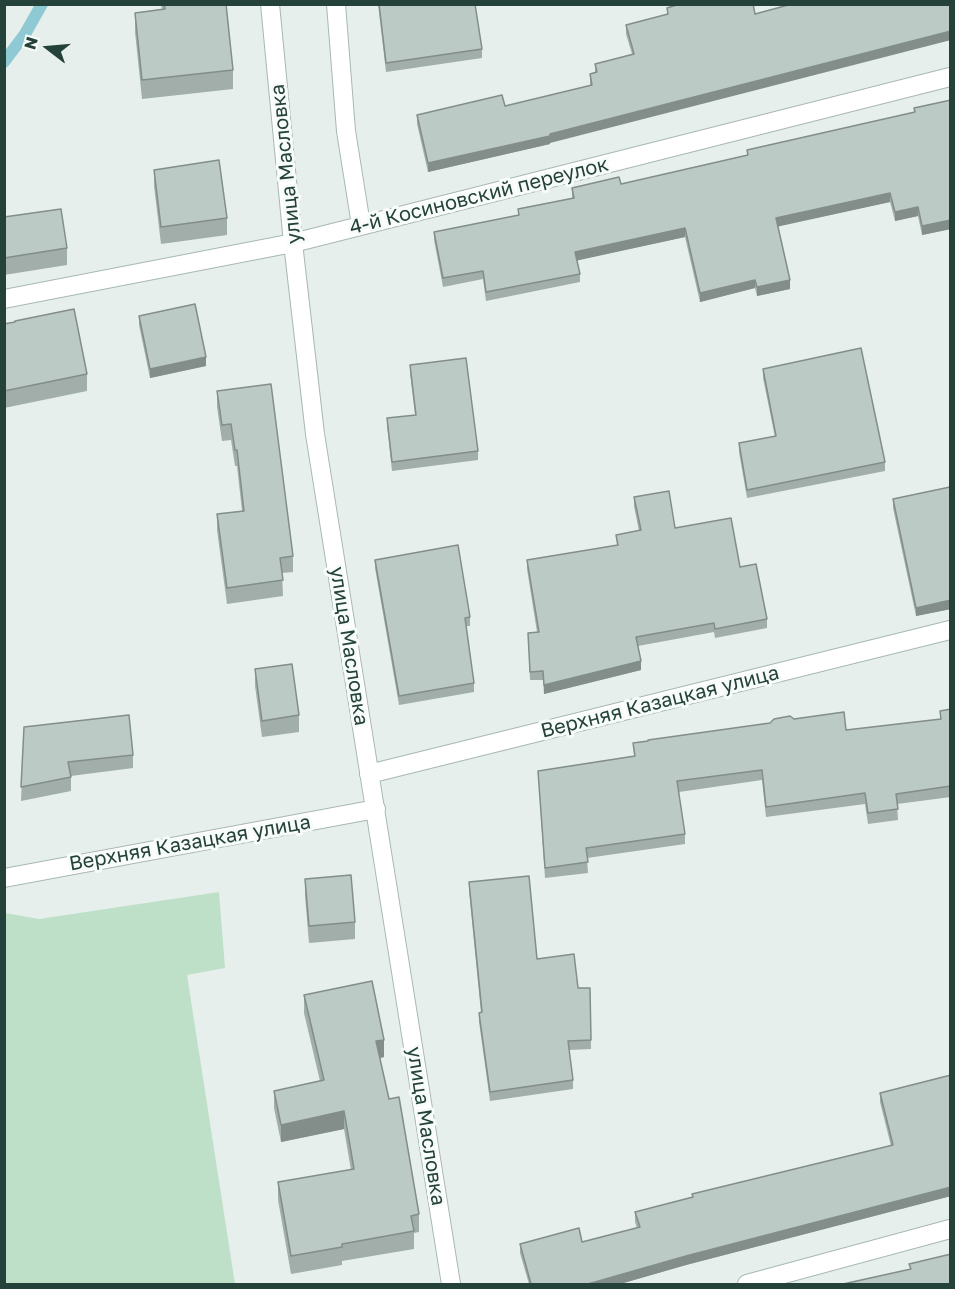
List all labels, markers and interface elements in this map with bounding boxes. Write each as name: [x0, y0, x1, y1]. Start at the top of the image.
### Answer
north arrow: [18, 18, 78, 78]
text: N: [19, 34, 42, 52]
street label: улица Масловка: [266, 83, 306, 245]
street label: 4-й Косиновский переулок: [347, 152, 611, 240]
street label: улица Масловка: [325, 565, 373, 727]
street label: Верхняя Казацкая улица: [538, 661, 782, 743]
street label: Верхняя Казацкая улица: [67, 810, 313, 876]
street label: улица Масловка: [402, 1045, 450, 1207]

